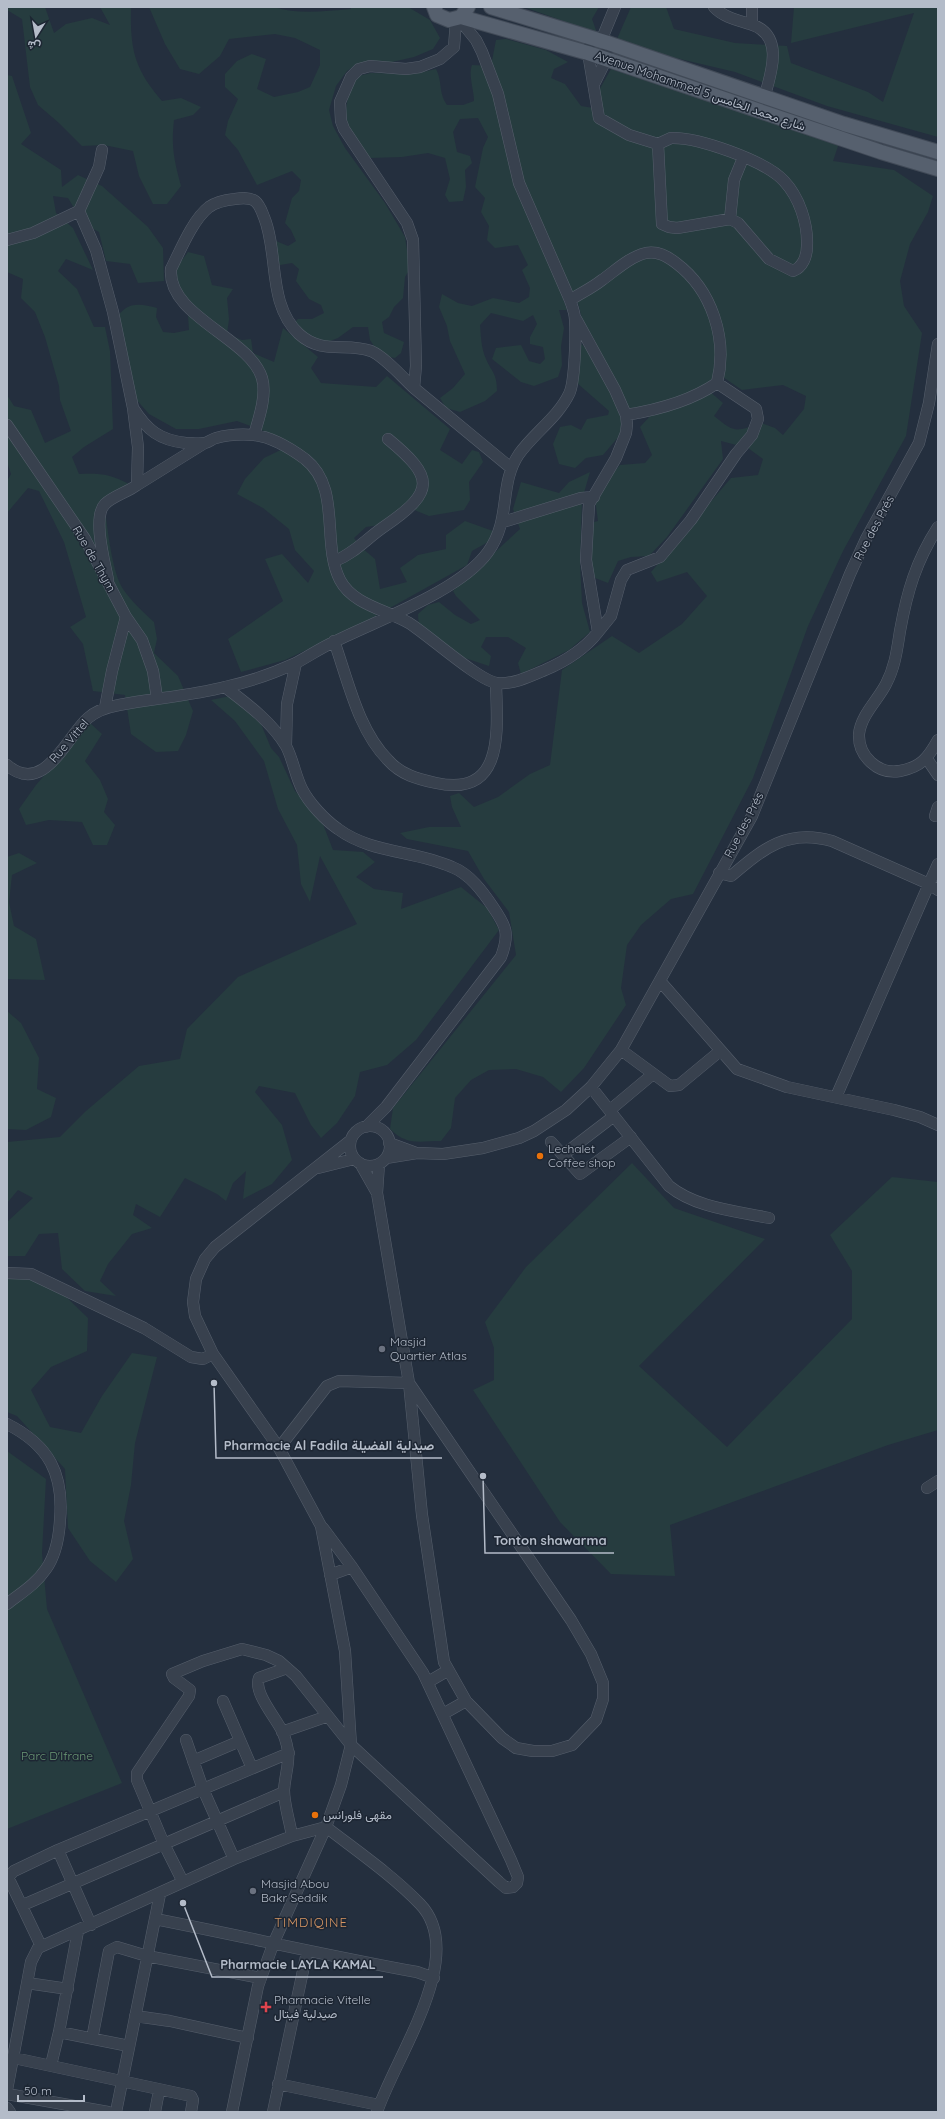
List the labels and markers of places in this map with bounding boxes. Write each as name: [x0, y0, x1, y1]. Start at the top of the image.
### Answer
place label: Lechalet Coffee shop: [548, 1141, 616, 1170]
marker: Lechalet Coffee shop: [535, 1151, 545, 1161]
place label: Masjid Quartier Atlas: [390, 1334, 467, 1363]
marker: Masjid Quartier Atlas: [377, 1344, 387, 1354]
callout: Pharmacie Al Fadila صيدلية الفضيلة: [216, 1433, 442, 1458]
callout: Tonton shawarma: [485, 1528, 614, 1553]
place label: مقهى فلورانس: [323, 1807, 392, 1823]
marker: مقهى فلورانس: [310, 1810, 320, 1820]
place label: Masjid Abou Bakr Seddik: [261, 1876, 329, 1905]
marker: Masjid Abou Bakr Seddik: [248, 1886, 258, 1896]
callout: Pharmacie LAYLA KAMAL: [212, 1952, 383, 1977]
place label: Pharmacie Vitelle صيدلية فيتال: [274, 1992, 371, 2022]
marker: Pharmacie Vitelle صيدلية فيتال: [261, 2002, 271, 2012]

